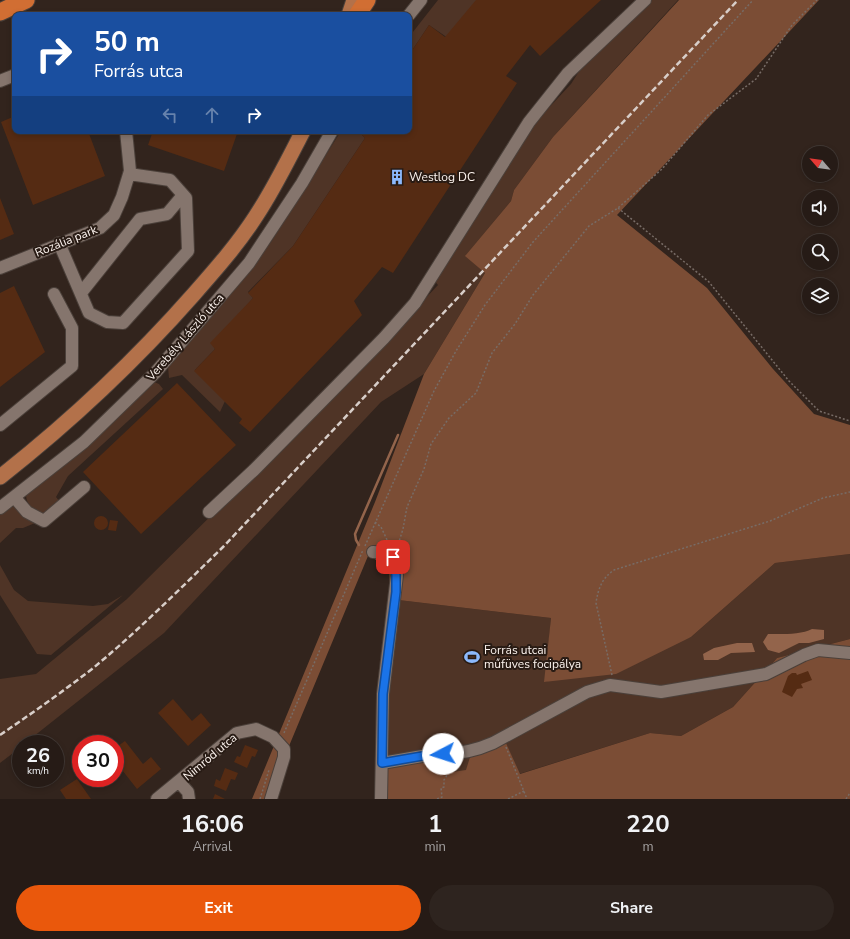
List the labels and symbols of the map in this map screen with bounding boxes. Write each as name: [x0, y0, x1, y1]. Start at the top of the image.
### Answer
north arrow: [802, 146, 838, 182]
building icon: Westlog DC: [388, 168, 406, 186]
place label: Westlog DC: [409, 169, 475, 185]
street label: Rozália park: [33, 221, 100, 261]
street label: Verebély László utca: [142, 290, 227, 385]
pin: [376, 540, 410, 574]
place label: Forrás utcai műfüves focipálya: [484, 642, 581, 672]
sports icon: Forrás utcai műfüves focipálya: [463, 648, 481, 666]
street label: Nimród utca: [180, 730, 240, 784]
position arrow: [422, 733, 464, 775]
speed limit sign: 30: [72, 735, 124, 787]

